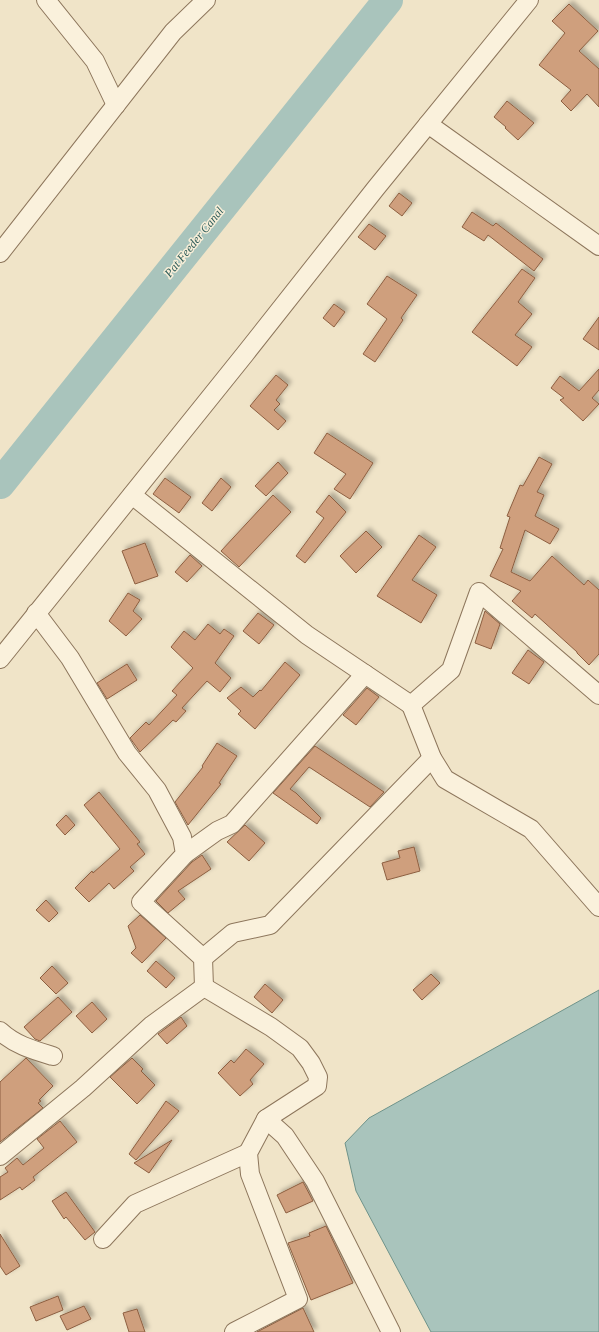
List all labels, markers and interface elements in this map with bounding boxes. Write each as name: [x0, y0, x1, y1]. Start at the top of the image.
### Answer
water label: Pat Feeder Canal: [161, 204, 227, 281]

